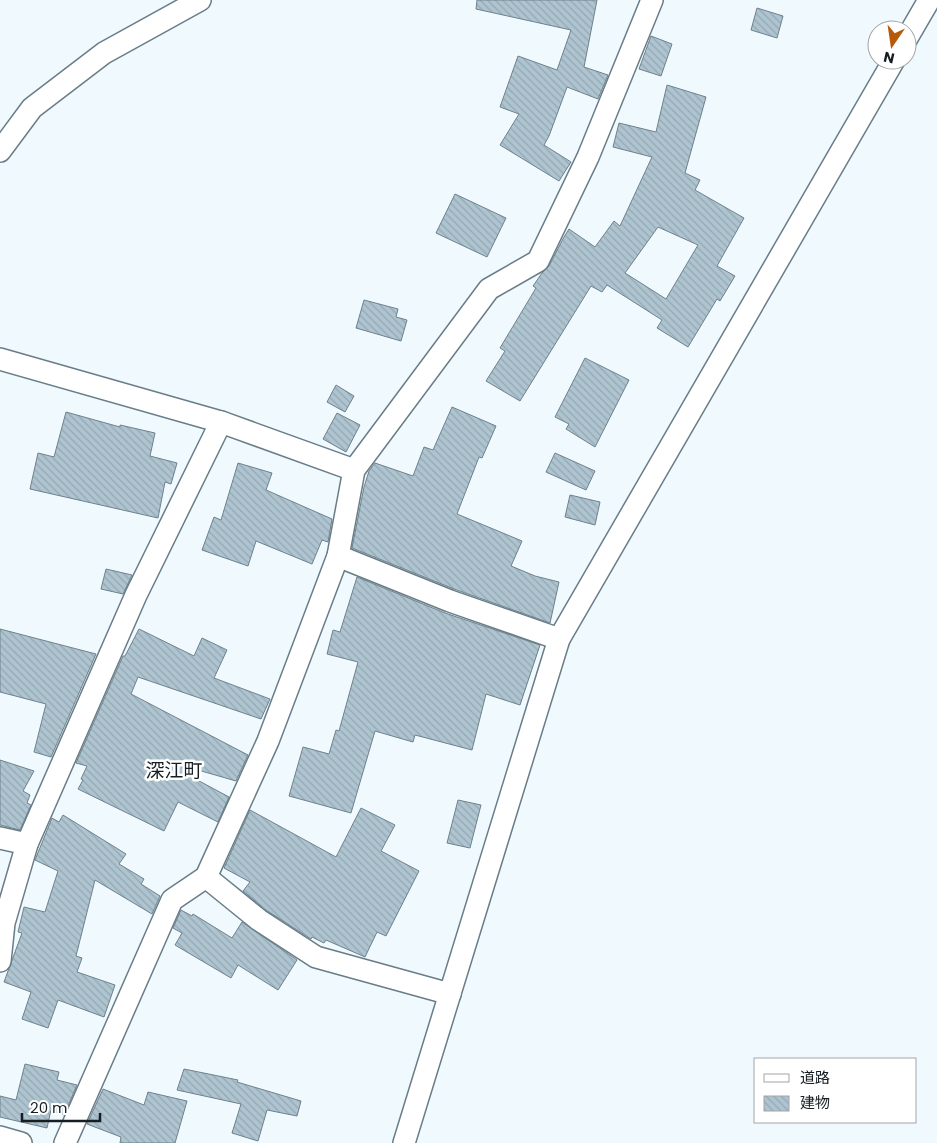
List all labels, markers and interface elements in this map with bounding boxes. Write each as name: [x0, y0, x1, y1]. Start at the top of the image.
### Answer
north arrow: [867, 20, 917, 70]
text: N: [882, 47, 896, 69]
district label: 深江町: [145, 757, 203, 784]
legend: [754, 1058, 917, 1123]
text: 道路: [800, 1067, 830, 1088]
scale bar: [22, 1090, 100, 1122]
text: 建物: [800, 1092, 830, 1113]
text: 20 m: [30, 1097, 68, 1118]

